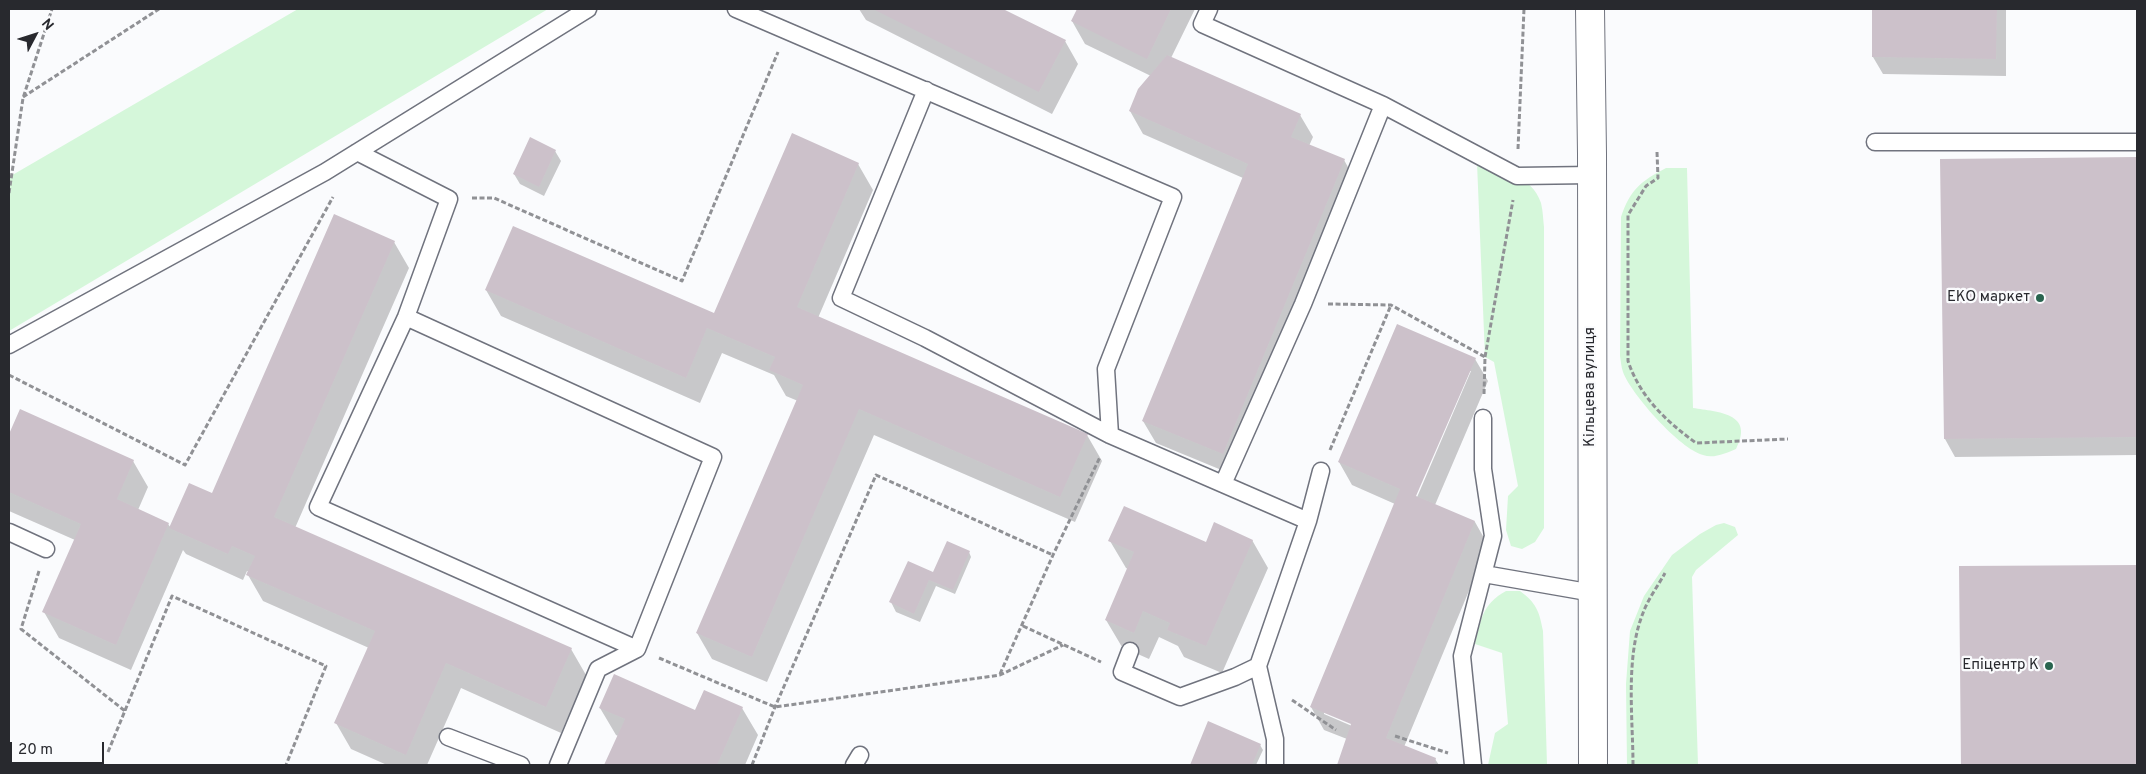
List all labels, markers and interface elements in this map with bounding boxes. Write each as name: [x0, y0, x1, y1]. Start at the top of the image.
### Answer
north arrow: [10, 10, 60, 60]
text: N: [37, 16, 57, 34]
place label: ЕКО маркет: [1947, 289, 2030, 307]
marker: ЕКО маркет: [2034, 292, 2046, 304]
street label: Кільцева вулиця: [1582, 327, 1600, 447]
place label: Епіцентр К: [1962, 657, 2039, 675]
marker: Епіцентр К: [2043, 660, 2055, 672]
scale bar: [12, 732, 106, 764]
text: 20 m: [18, 741, 53, 760]

